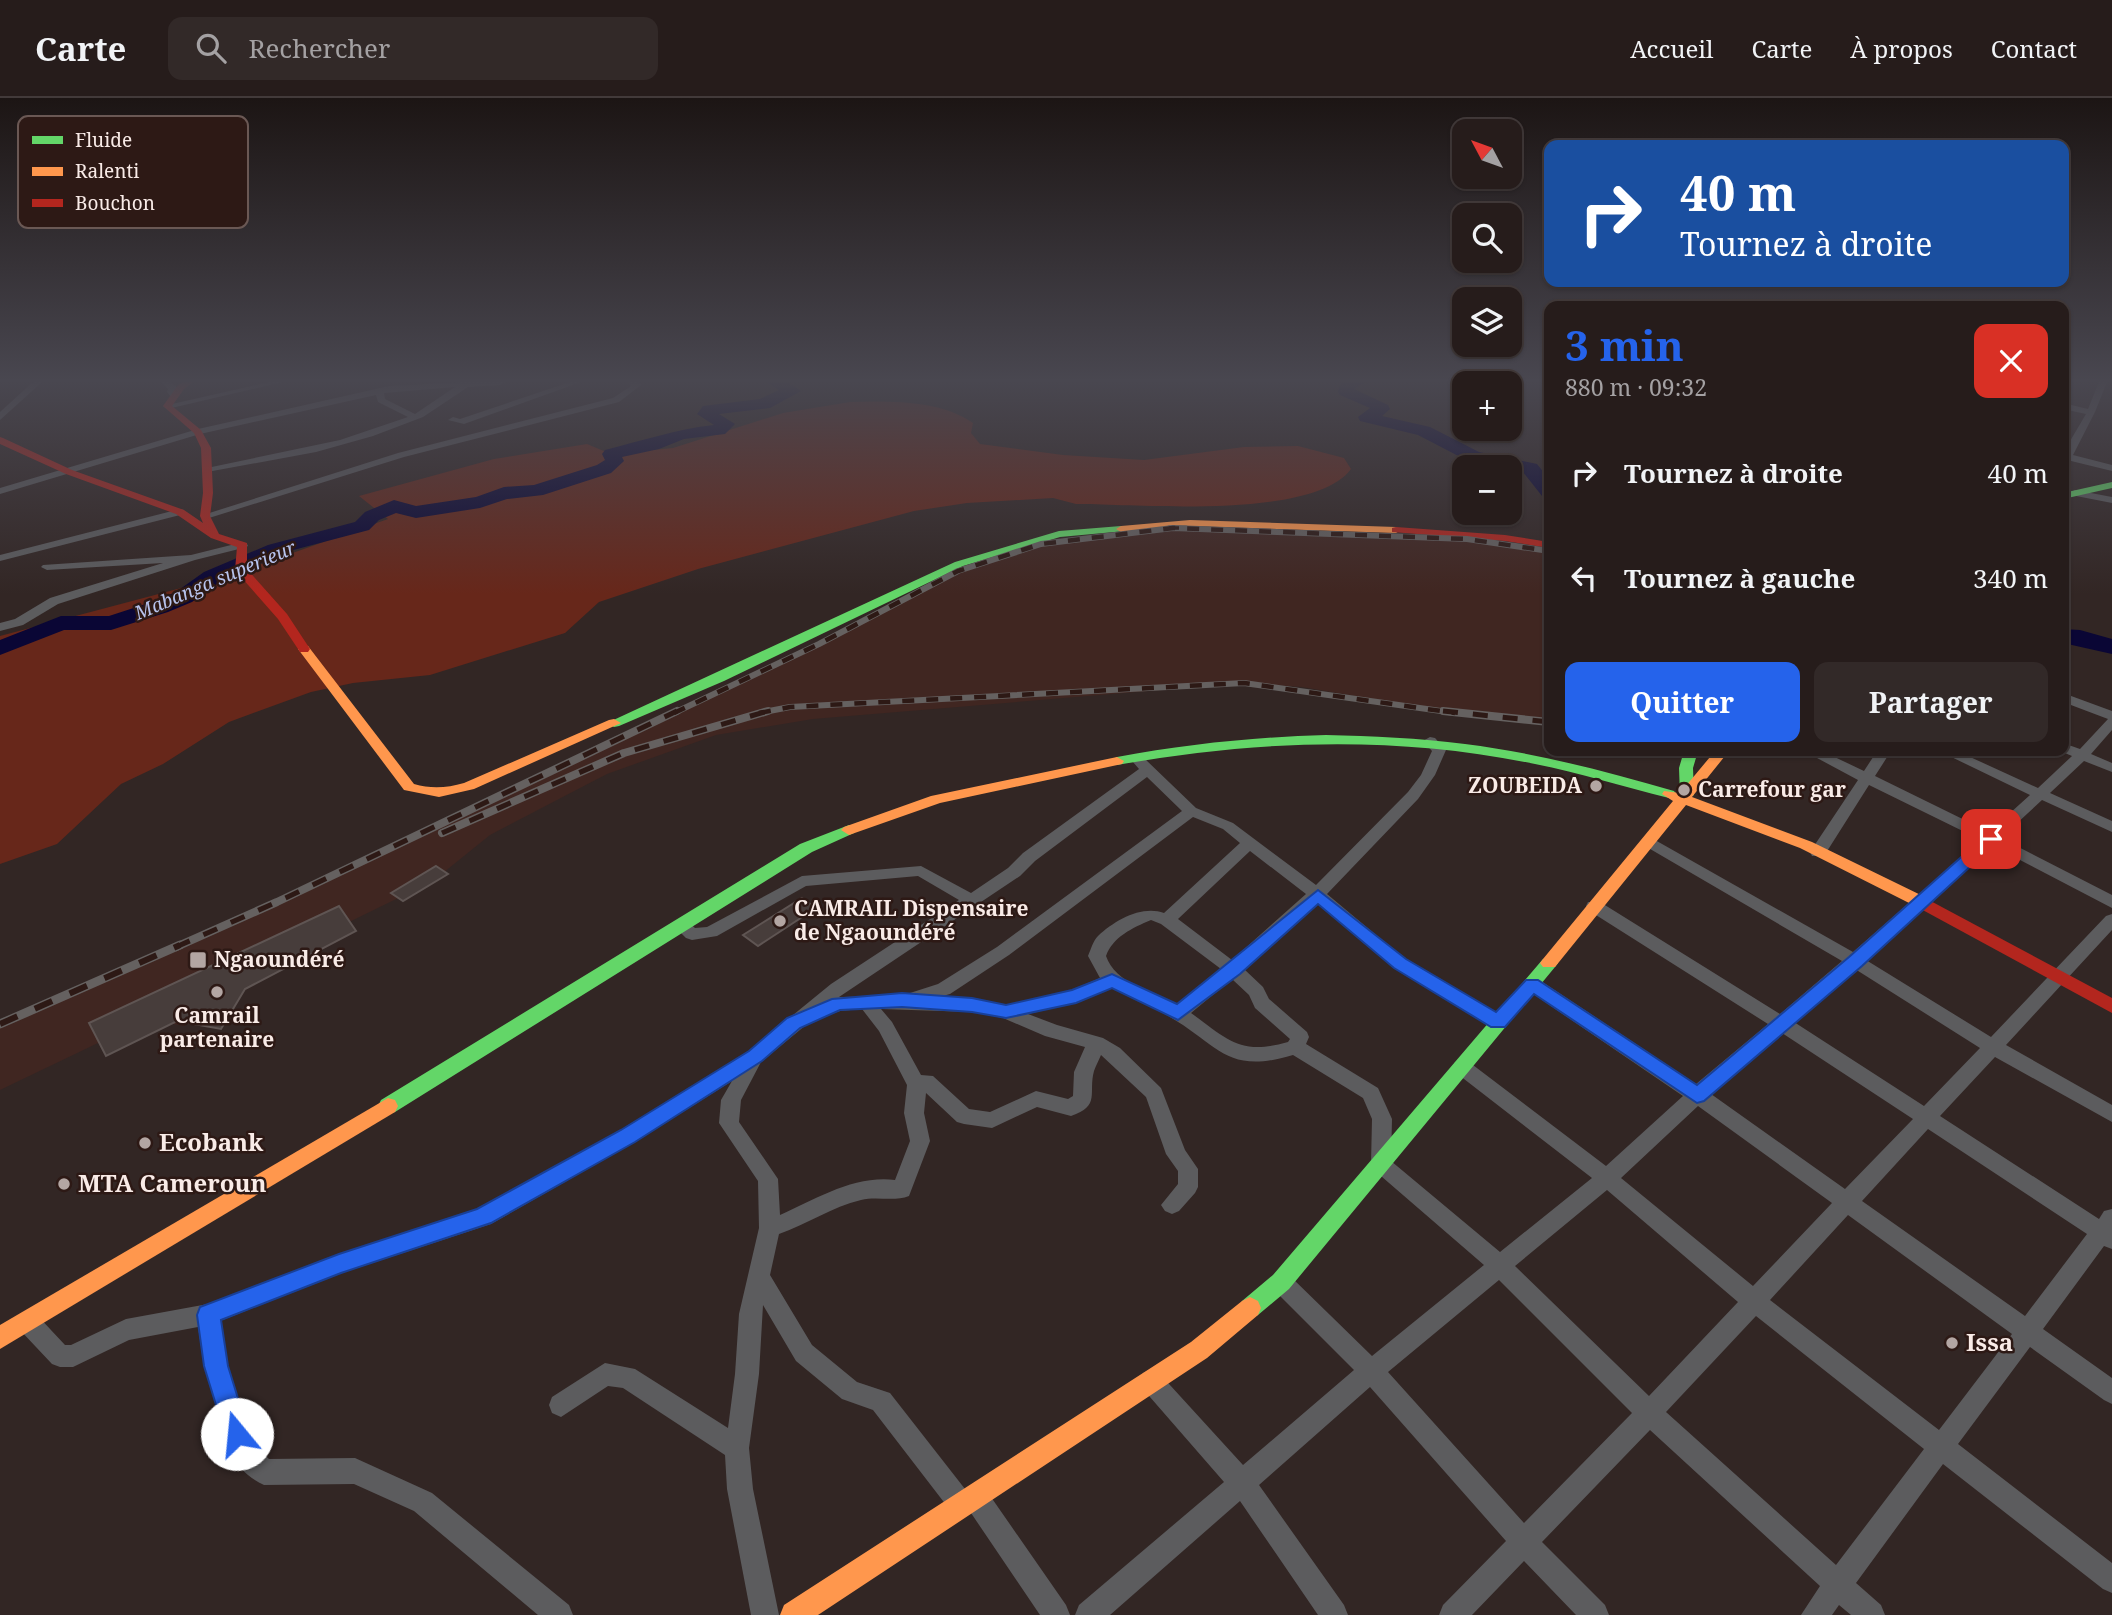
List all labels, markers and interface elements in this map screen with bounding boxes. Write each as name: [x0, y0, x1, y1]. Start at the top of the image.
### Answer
search box: [168, 17, 658, 80]
text: Carte: [35, 26, 126, 71]
icon: search: [192, 29, 230, 67]
text: Rechercher: [248, 30, 390, 66]
text: Accueil: [1630, 32, 1713, 65]
text: Carte: [1751, 32, 1812, 65]
text: À propos: [1850, 32, 1953, 65]
text: Contact: [1991, 32, 2077, 65]
legend: [18, 116, 248, 228]
north arrow: [1452, 119, 1522, 189]
map controls: [1452, 119, 1522, 525]
text: Fluide: [75, 127, 132, 153]
text: Ralenti: [75, 158, 139, 184]
text: 40 m: [1680, 159, 1796, 225]
icon: right: [1565, 168, 1656, 259]
text: Bouchon: [75, 190, 155, 216]
button: search: [1452, 203, 1522, 273]
text: Tournez à droite: [1680, 222, 1932, 265]
button: layers: [1452, 287, 1522, 357]
text: 3 min: [1565, 316, 1684, 373]
button: close: [1974, 324, 2048, 398]
button: +: [1452, 371, 1522, 441]
text: 880 m · 09:32: [1565, 371, 1707, 403]
icon: right: [1565, 454, 1603, 492]
button: −: [1452, 455, 1522, 525]
text: Tournez à droite: [1624, 455, 1843, 491]
text: 40 m: [1988, 455, 2048, 491]
water label: Mabanga superieur: [129, 534, 300, 626]
icon: left: [1565, 559, 1603, 597]
text: Tournez à gauche: [1624, 560, 1855, 596]
text: 340 m: [1973, 560, 2048, 596]
button: Quitter: [1565, 662, 1800, 742]
button: Partager: [1814, 662, 2048, 742]
place label: ZOUBEIDA: [1468, 771, 1582, 799]
place label: Carrefour gar: [1698, 775, 1846, 803]
marker: ZOUBEIDA: [1588, 778, 1604, 794]
marker: Carrefour gar: [1676, 782, 1692, 798]
pin: [1961, 809, 2021, 869]
icon: arrive: [1972, 820, 2010, 858]
place label: CAMRAIL Dispensaire de Ngaoundéré: [794, 894, 1029, 946]
marker: CAMRAIL Dispensaire de Ngaoundéré: [772, 913, 788, 929]
place label: Ngaoundéré: [214, 945, 344, 973]
marker: Ngaoundéré: [188, 950, 208, 970]
marker: Camrail partenaire: [209, 984, 225, 1000]
place label: Camrail partenaire: [160, 1001, 274, 1053]
place label: Ecobank: [159, 1125, 264, 1158]
marker: Ecobank: [137, 1135, 153, 1151]
place label: MTA Cameroun: [78, 1166, 267, 1199]
marker: MTA Cameroun: [56, 1176, 72, 1192]
place label: Issa: [1966, 1325, 2013, 1358]
marker: Issa: [1944, 1335, 1960, 1351]
position arrow: [200, 1397, 274, 1471]

